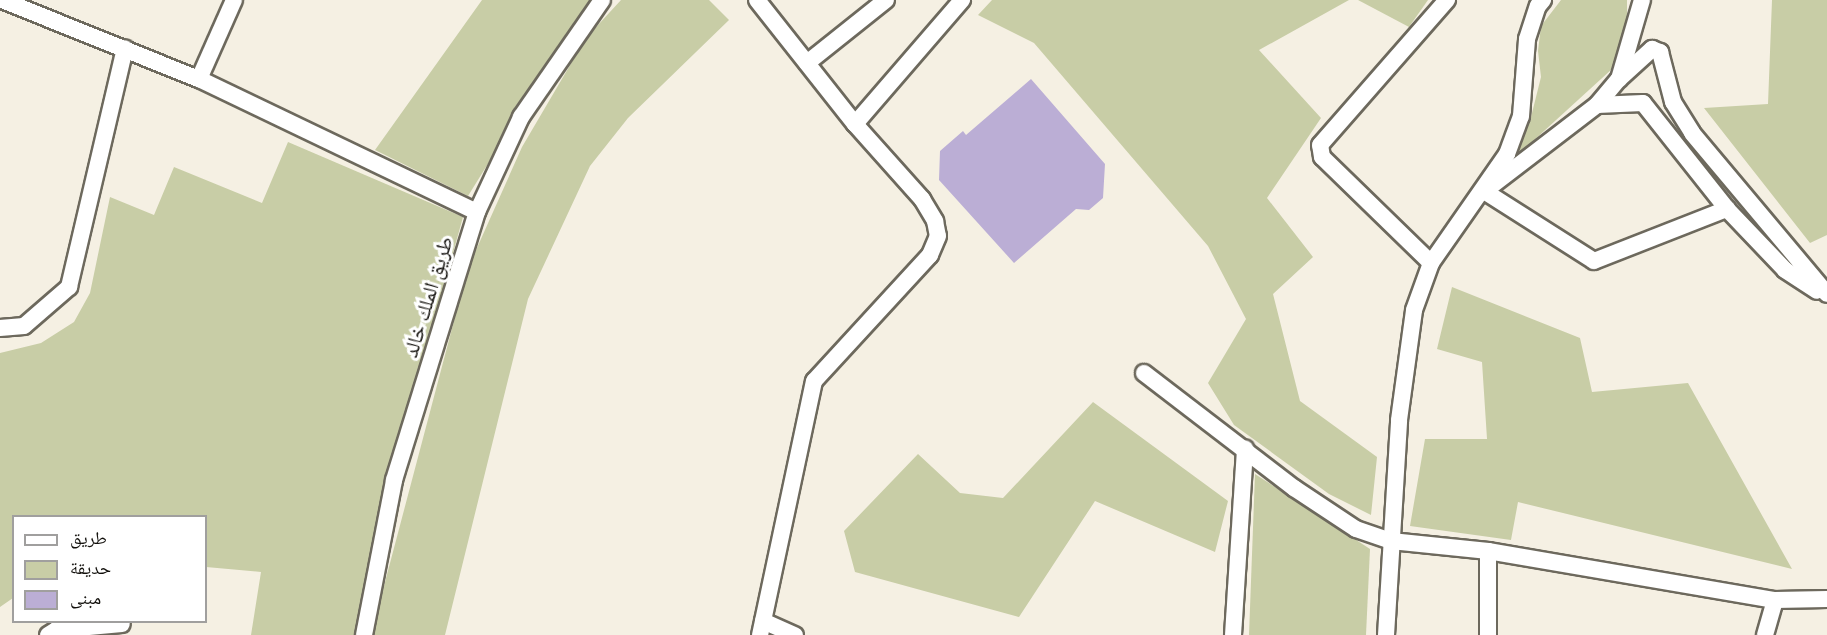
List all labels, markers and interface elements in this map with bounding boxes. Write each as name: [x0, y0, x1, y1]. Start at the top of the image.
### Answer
street label: طريق الملك خالد: [398, 233, 458, 361]
legend: [12, 515, 207, 623]
text: طريق: [70, 527, 107, 548]
text: حديقة: [70, 557, 111, 578]
text: مبنى: [70, 587, 101, 608]

